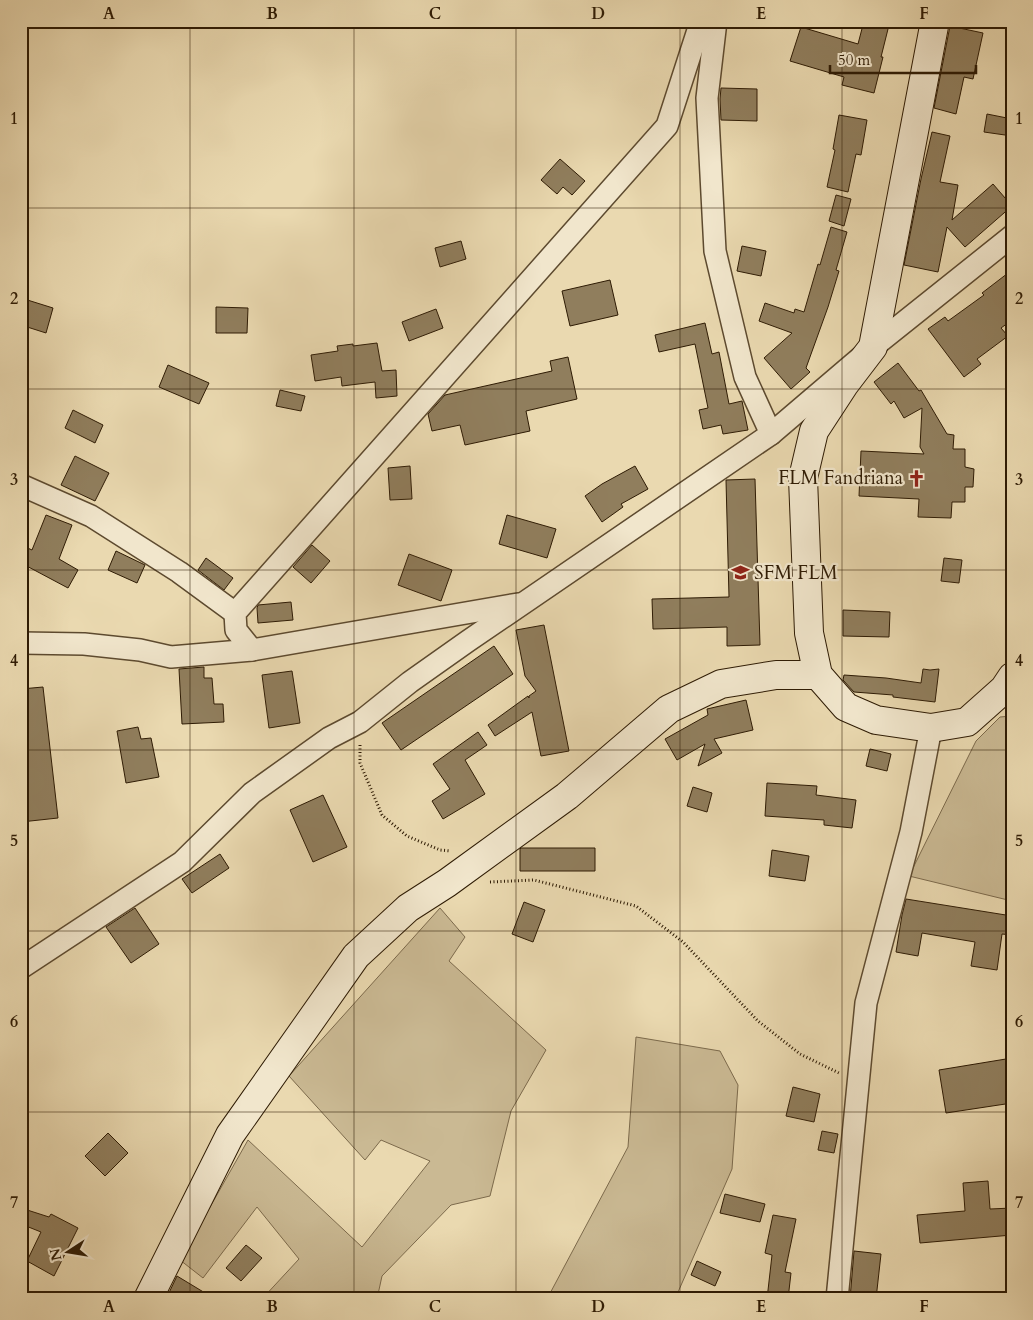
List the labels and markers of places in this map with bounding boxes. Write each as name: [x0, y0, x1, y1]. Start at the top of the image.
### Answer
place label: FLM Fandriana: [778, 465, 903, 491]
church icon: FLM Fandriana: [907, 468, 927, 488]
place label: SFM FLM: [754, 560, 838, 586]
school or university icon: SFM FLM: [730, 563, 750, 583]

